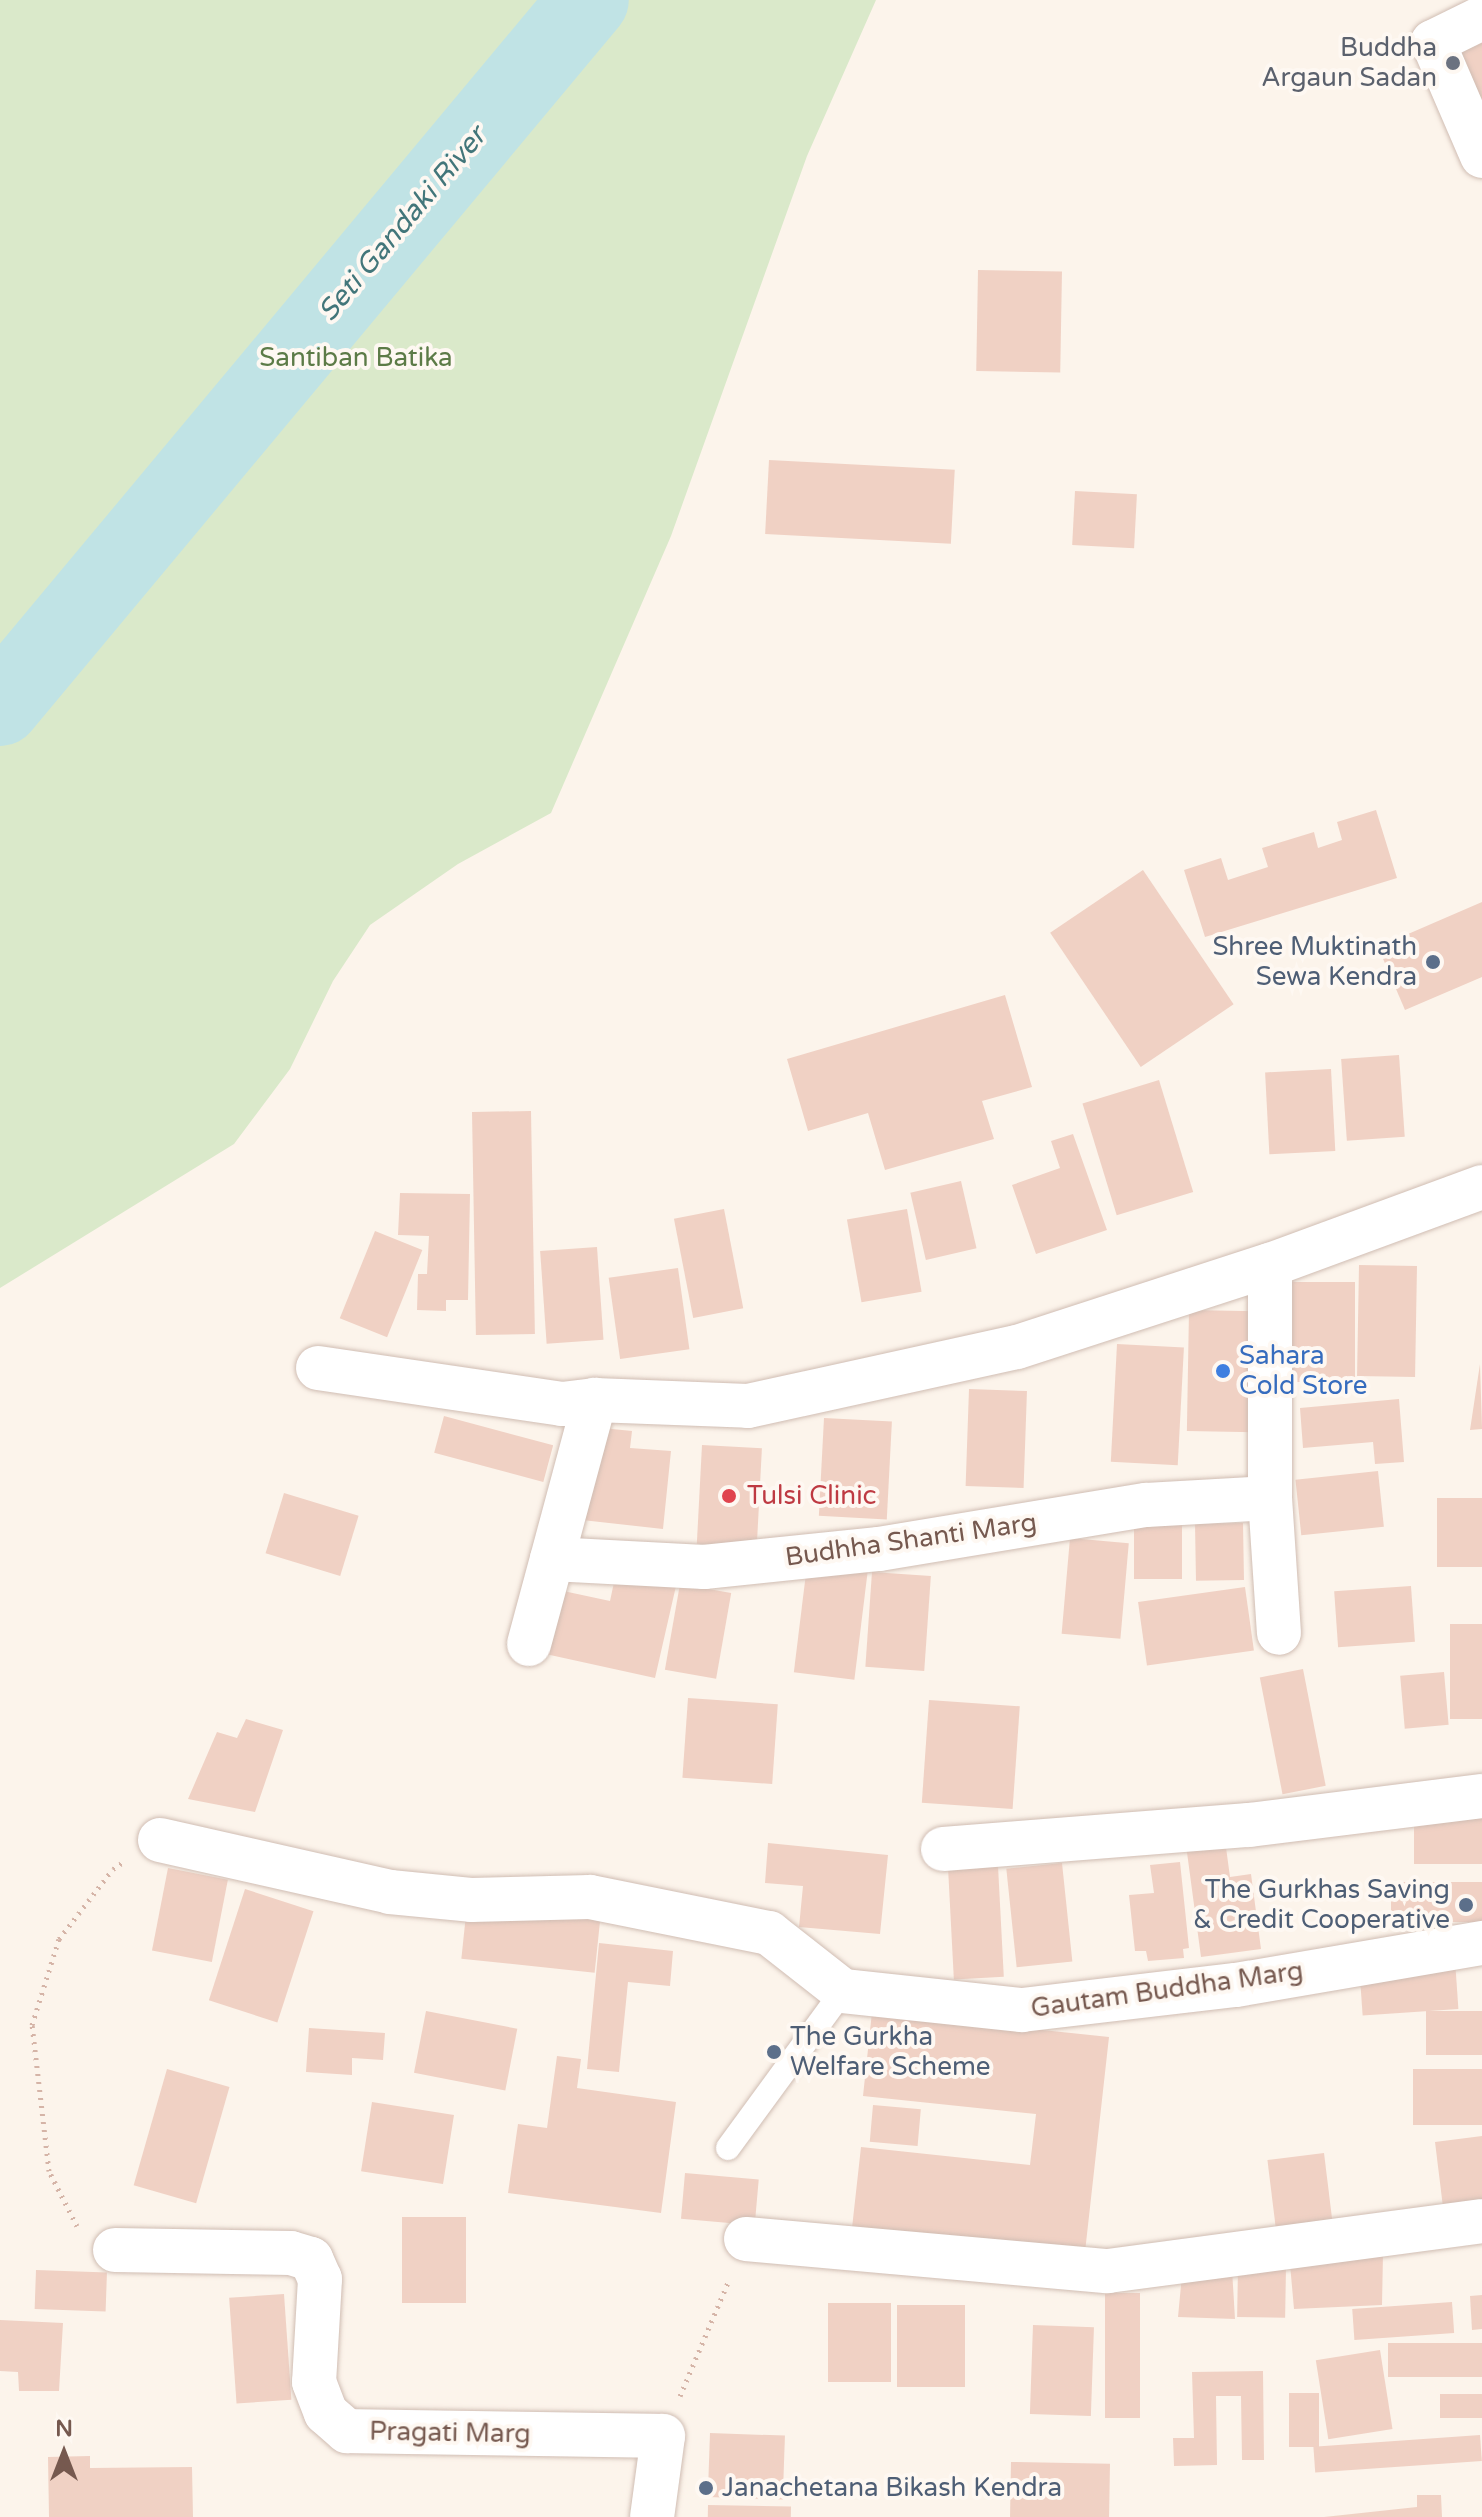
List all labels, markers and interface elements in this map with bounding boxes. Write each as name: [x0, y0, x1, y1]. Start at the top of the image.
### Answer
place label: Buddha Argaun Sadan: [1261, 32, 1437, 94]
marker: Buddha Argaun Sadan: [1444, 54, 1462, 72]
water label: Seti Gandaki River: [311, 120, 493, 328]
park label: Santiban Batika: [259, 342, 453, 374]
place label: Shree Muktinath Sewa Kendra: [1213, 931, 1417, 992]
marker: Shree Muktinath Sewa Kendra: [1424, 953, 1442, 971]
place label: Sahara Cold Store: [1239, 1340, 1367, 1402]
marker: Sahara Cold Store: [1214, 1362, 1232, 1380]
place label: Tulsi Clinic: [747, 1480, 876, 1512]
marker: Tulsi Clinic: [718, 1485, 740, 1507]
street label: Budhha Shanti Marg: [783, 1507, 1039, 1573]
place label: The Gurkhas Saving & Credit Cooperative: [1193, 1874, 1450, 1936]
marker: The Gurkhas Saving & Credit Cooperative: [1457, 1896, 1475, 1914]
street label: Gautam Buddha Marg: [1029, 1955, 1305, 2025]
place label: The Gurkha Welfare Scheme: [790, 2021, 990, 2082]
marker: The Gurkha Welfare Scheme: [765, 2043, 783, 2061]
north arrow: [24, 2413, 104, 2493]
text: N: [55, 2416, 73, 2442]
street label: Pragati Marg: [369, 2416, 531, 2450]
place label: Janachetana Bikash Kendra: [722, 2472, 1062, 2504]
marker: Janachetana Bikash Kendra: [697, 2479, 715, 2497]

